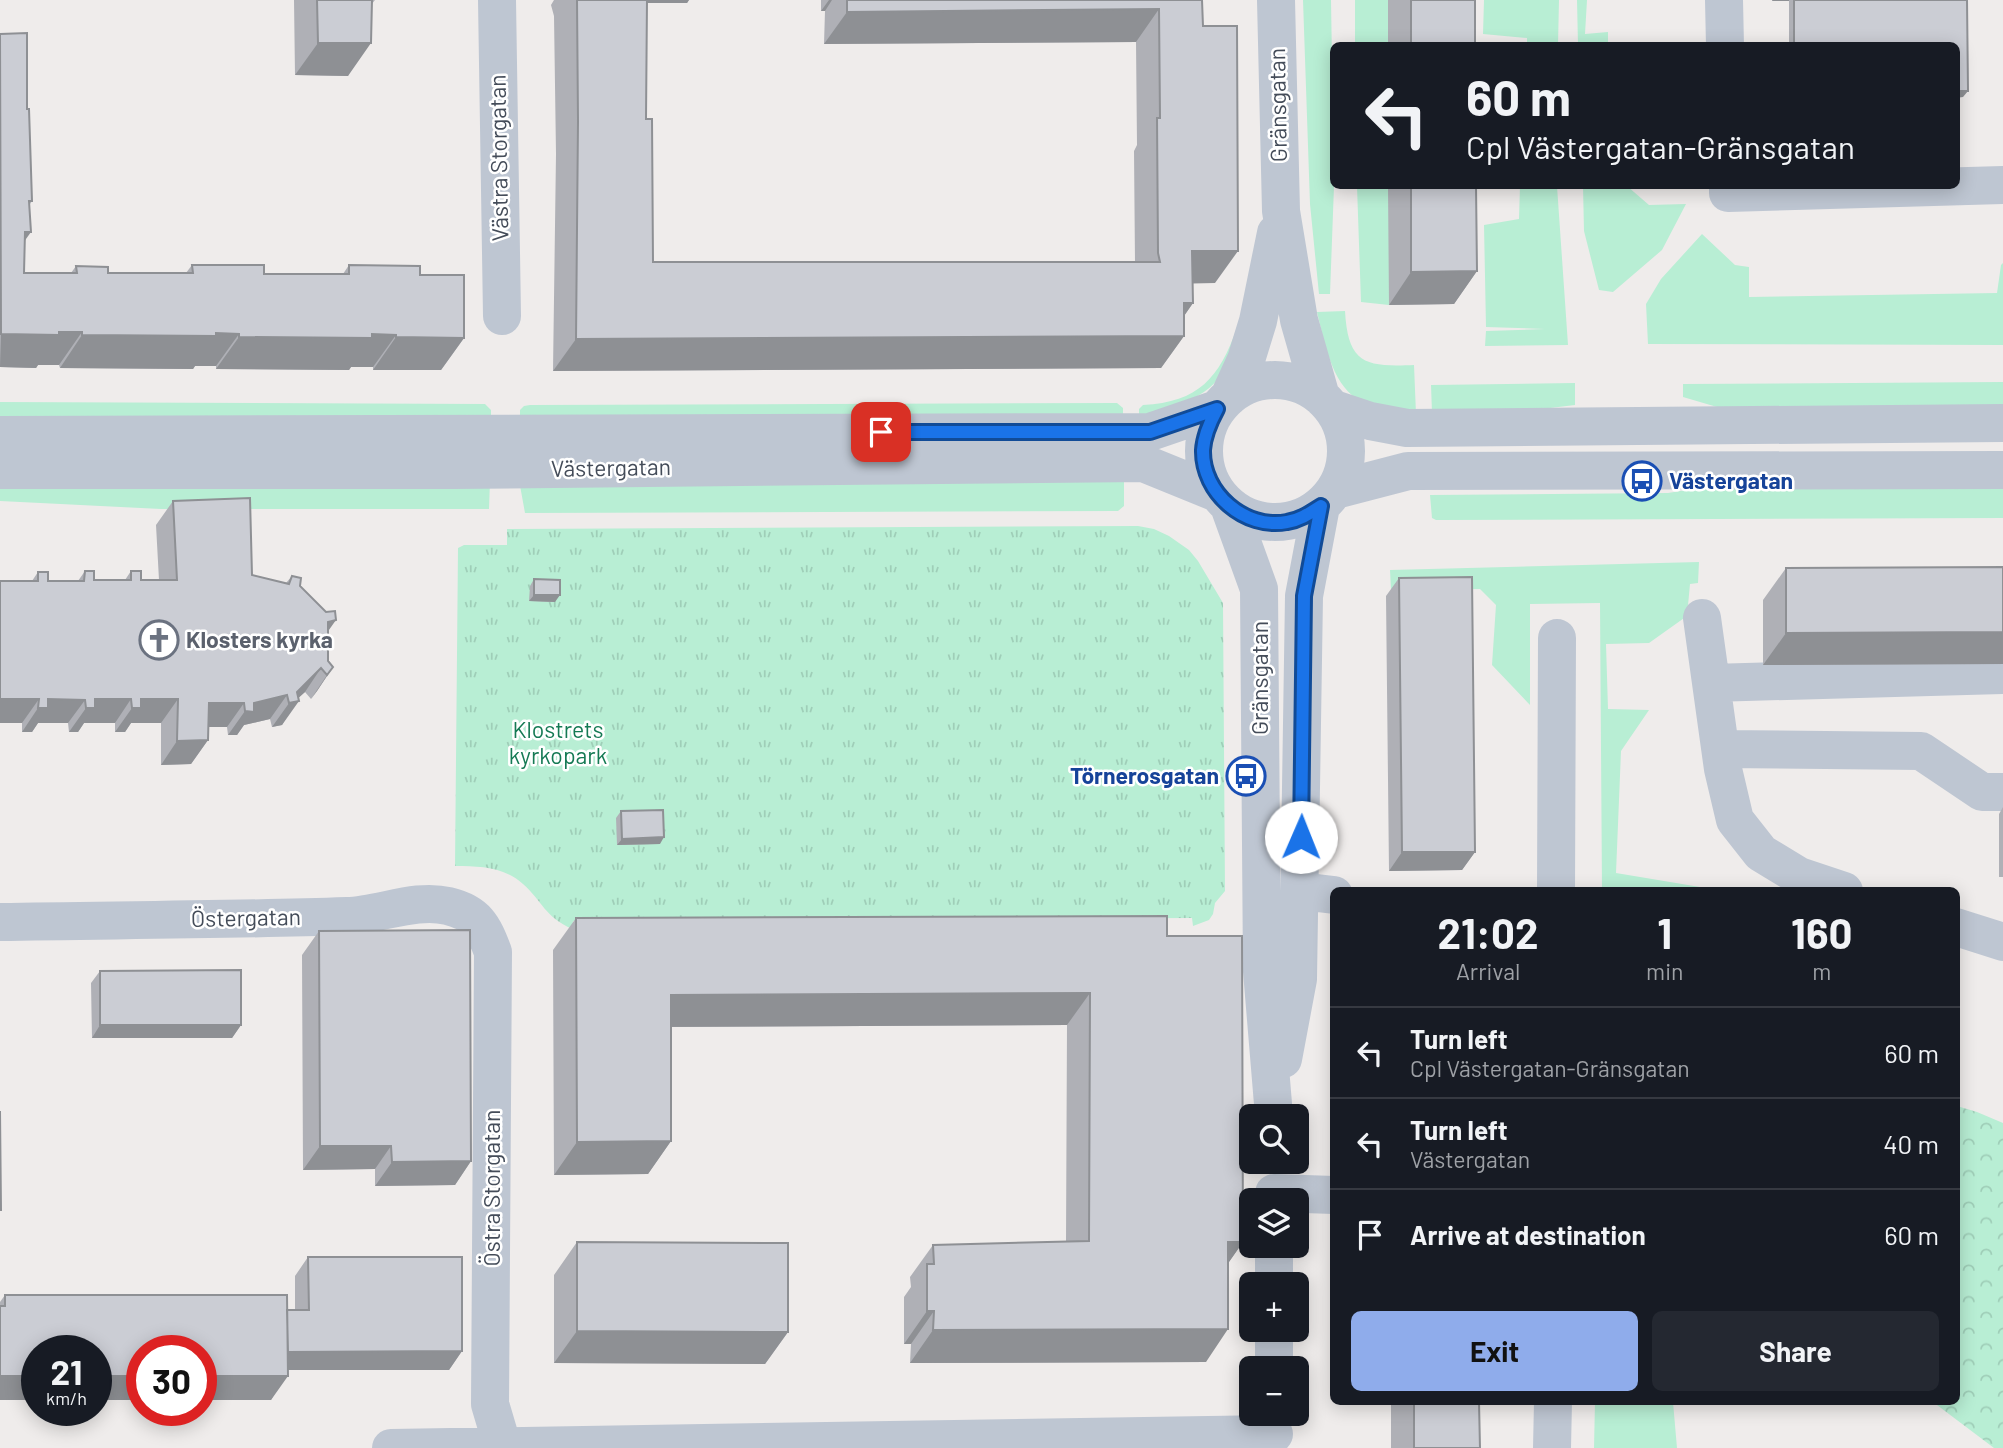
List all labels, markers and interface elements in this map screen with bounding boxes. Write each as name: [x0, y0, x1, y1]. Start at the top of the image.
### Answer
street label: Gränsgatan: [1262, 48, 1292, 162]
text: 60 m: [1466, 67, 1571, 126]
icon: left: [1351, 70, 1442, 161]
street label: Västra Storgatan: [483, 74, 513, 242]
text: Cpl Västergatan-Gränsgatan: [1466, 127, 1855, 165]
pin: [851, 402, 911, 462]
icon: arrive: [862, 413, 900, 451]
street label: Västergatan: [551, 452, 671, 482]
bus stop icon: Västergatan: [1621, 460, 1663, 502]
place label: Västergatan: [1669, 466, 1793, 494]
church icon: Klosters kyrka: [138, 619, 180, 661]
street label: Gränsgatan: [1245, 621, 1273, 735]
place label: Klosters kyrka: [186, 625, 333, 653]
park label: Klostrets kyrkopark: [509, 715, 607, 769]
bus stop icon: Törnerosgatan: [1225, 755, 1267, 797]
place label: Törnerosgatan: [1070, 761, 1219, 789]
position arrow: [1264, 800, 1338, 874]
street label: Östergatan: [191, 902, 301, 932]
text: 21:02: [1438, 907, 1539, 957]
text: 1: [1657, 907, 1672, 957]
text: 160: [1791, 907, 1852, 957]
text: Arrival: [1456, 957, 1520, 985]
text: min: [1646, 957, 1683, 985]
text: m: [1812, 957, 1831, 985]
text: Turn left: [1410, 1023, 1508, 1054]
icon: left: [1351, 1034, 1389, 1072]
text: 60 m: [1884, 1037, 1939, 1068]
text: Cpl Västergatan-Gränsgatan: [1410, 1054, 1690, 1082]
map controls: [1239, 1104, 1309, 1426]
button: search: [1239, 1104, 1309, 1174]
street label: Östra Storgatan: [477, 1110, 505, 1266]
text: Turn left: [1410, 1114, 1508, 1145]
icon: left: [1351, 1125, 1389, 1163]
text: 40 m: [1883, 1128, 1939, 1159]
text: Västergatan: [1410, 1145, 1530, 1173]
button: layers: [1239, 1188, 1309, 1258]
icon: arrive: [1351, 1216, 1389, 1254]
text: Arrive at destination: [1410, 1219, 1646, 1250]
text: 60 m: [1884, 1219, 1939, 1250]
button: +: [1239, 1272, 1309, 1342]
button: Exit: [1351, 1311, 1638, 1391]
button: Share: [1652, 1311, 1939, 1391]
speed limit sign: 30: [126, 1335, 217, 1426]
text: 21: [51, 1350, 82, 1392]
button: −: [1239, 1356, 1309, 1426]
text: km/h: [46, 1387, 87, 1409]

